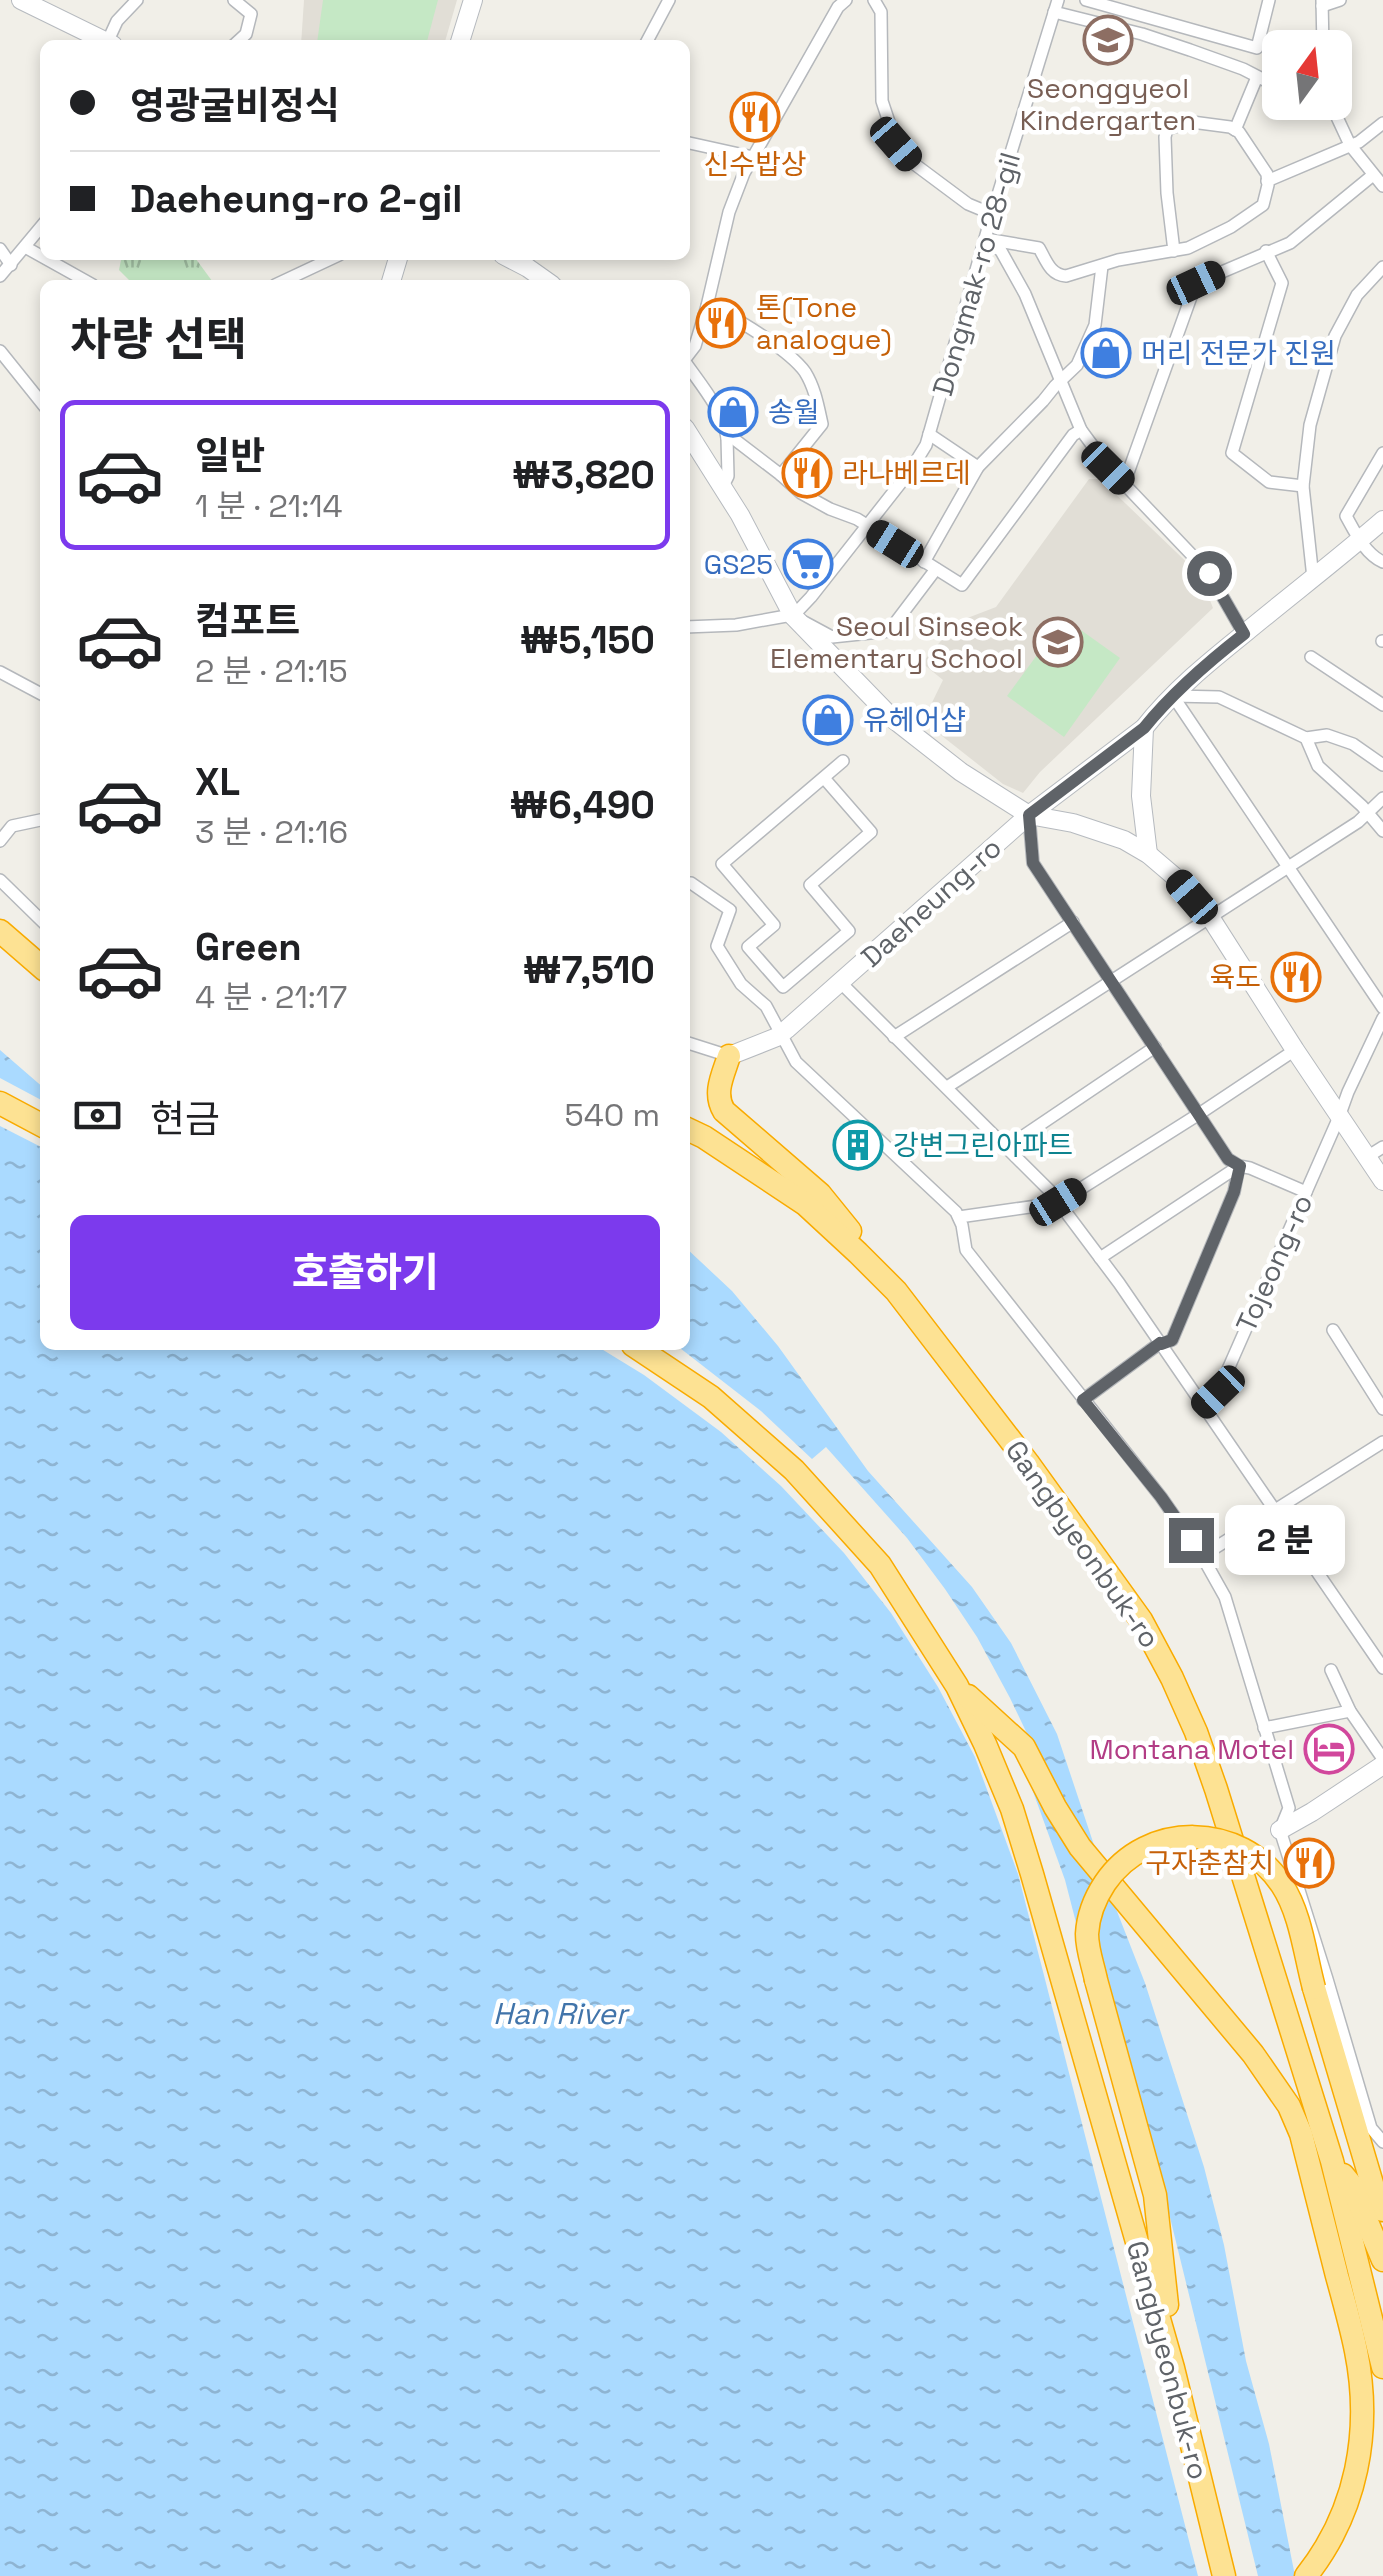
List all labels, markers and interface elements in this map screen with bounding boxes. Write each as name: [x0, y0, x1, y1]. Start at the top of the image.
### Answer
school or university icon: Seonggyeol Kindergarten: [1082, 14, 1134, 66]
north arrow: [1262, 30, 1352, 120]
map controls: [1262, 30, 1352, 120]
place label: Seonggyeol Kindergarten: [1020, 70, 1196, 138]
text: 영광굴비정식: [130, 82, 340, 130]
restaurant icon: 신수밥상: [729, 91, 781, 143]
car: [865, 112, 927, 176]
place label: 신수밥상: [703, 146, 807, 182]
street label: Dongmak-ro 28-gil: [924, 148, 1028, 400]
text: Daeheung-ro 2-gil: [130, 175, 462, 223]
car: [1162, 257, 1230, 309]
place label: 톤(Tone analogue): [756, 289, 892, 357]
restaurant icon: 톤(Tone analogue): [695, 297, 747, 349]
text: 차량 선택: [70, 311, 247, 368]
shop icon: 머리 전문가 진원: [1080, 327, 1132, 379]
place label: 머리 전문가 진원: [1141, 335, 1336, 371]
shop icon: 송월: [707, 386, 759, 438]
place label: 송월: [768, 394, 820, 430]
icon: car: [75, 430, 165, 520]
text: 일반: [195, 432, 265, 480]
car: [1076, 436, 1140, 500]
restaurant icon: 라나베르데: [781, 447, 833, 499]
text: ₩3,820: [512, 451, 655, 499]
place label: 라나베르데: [842, 455, 971, 491]
text: 1 분 · 21:14: [195, 486, 343, 526]
car: [862, 515, 928, 573]
supermarket icon: GS25: [782, 538, 834, 590]
place label: GS25: [704, 546, 773, 582]
route start: [1187, 551, 1232, 596]
icon: car: [75, 595, 165, 685]
text: 컴포트: [195, 597, 300, 645]
place label: Seoul Sinseok Elementary School: [770, 608, 1023, 676]
text: ₩5,150: [520, 616, 655, 664]
school or university icon: Seoul Sinseok Elementary School: [1032, 616, 1084, 668]
text: 2 분 · 21:15: [195, 651, 348, 691]
shop icon: 유헤어샵: [802, 694, 854, 746]
place label: 유헤어샵: [863, 702, 966, 738]
text: XL: [195, 758, 240, 806]
icon: car: [75, 760, 165, 850]
text: ₩6,490: [509, 781, 655, 829]
text: 3 분 · 21:16: [195, 812, 348, 852]
street label: Daeheung-ro: [853, 829, 1009, 975]
car: [1161, 865, 1223, 929]
text: Green: [195, 923, 302, 971]
icon: car: [75, 925, 165, 1015]
text: ₩7,510: [523, 946, 655, 994]
restaurant icon: 육도: [1270, 951, 1322, 1003]
place label: 육도: [1209, 959, 1261, 995]
text: 4 분 · 21:17: [195, 977, 347, 1017]
icon: cash: [70, 1088, 125, 1143]
text: 현금: [150, 1095, 220, 1143]
text: 540 m: [565, 1095, 660, 1135]
building icon: 강변그린아파트: [832, 1119, 884, 1171]
place label: 강변그린아파트: [893, 1127, 1073, 1163]
car: [1025, 1173, 1091, 1231]
street label: Tojeong-ro: [1228, 1189, 1320, 1337]
button: 호출하기: [70, 1215, 660, 1330]
car: [1186, 1360, 1250, 1424]
street label: Gangbyeonbuk-ro: [998, 1433, 1168, 1655]
callout: 2 분: [1226, 1505, 1346, 1575]
route end: [1169, 1518, 1214, 1563]
text: 2 분: [1257, 1520, 1313, 1560]
hotel icon: Montana Motel: [1303, 1723, 1355, 1775]
place label: Montana Motel: [1090, 1731, 1294, 1767]
restaurant icon: 구자춘참치: [1283, 1837, 1335, 1889]
place label: 구자춘참치: [1145, 1845, 1274, 1881]
water label: Han River: [493, 1994, 630, 2033]
street label: Gangbyeonbuk-ro: [1119, 2237, 1217, 2483]

